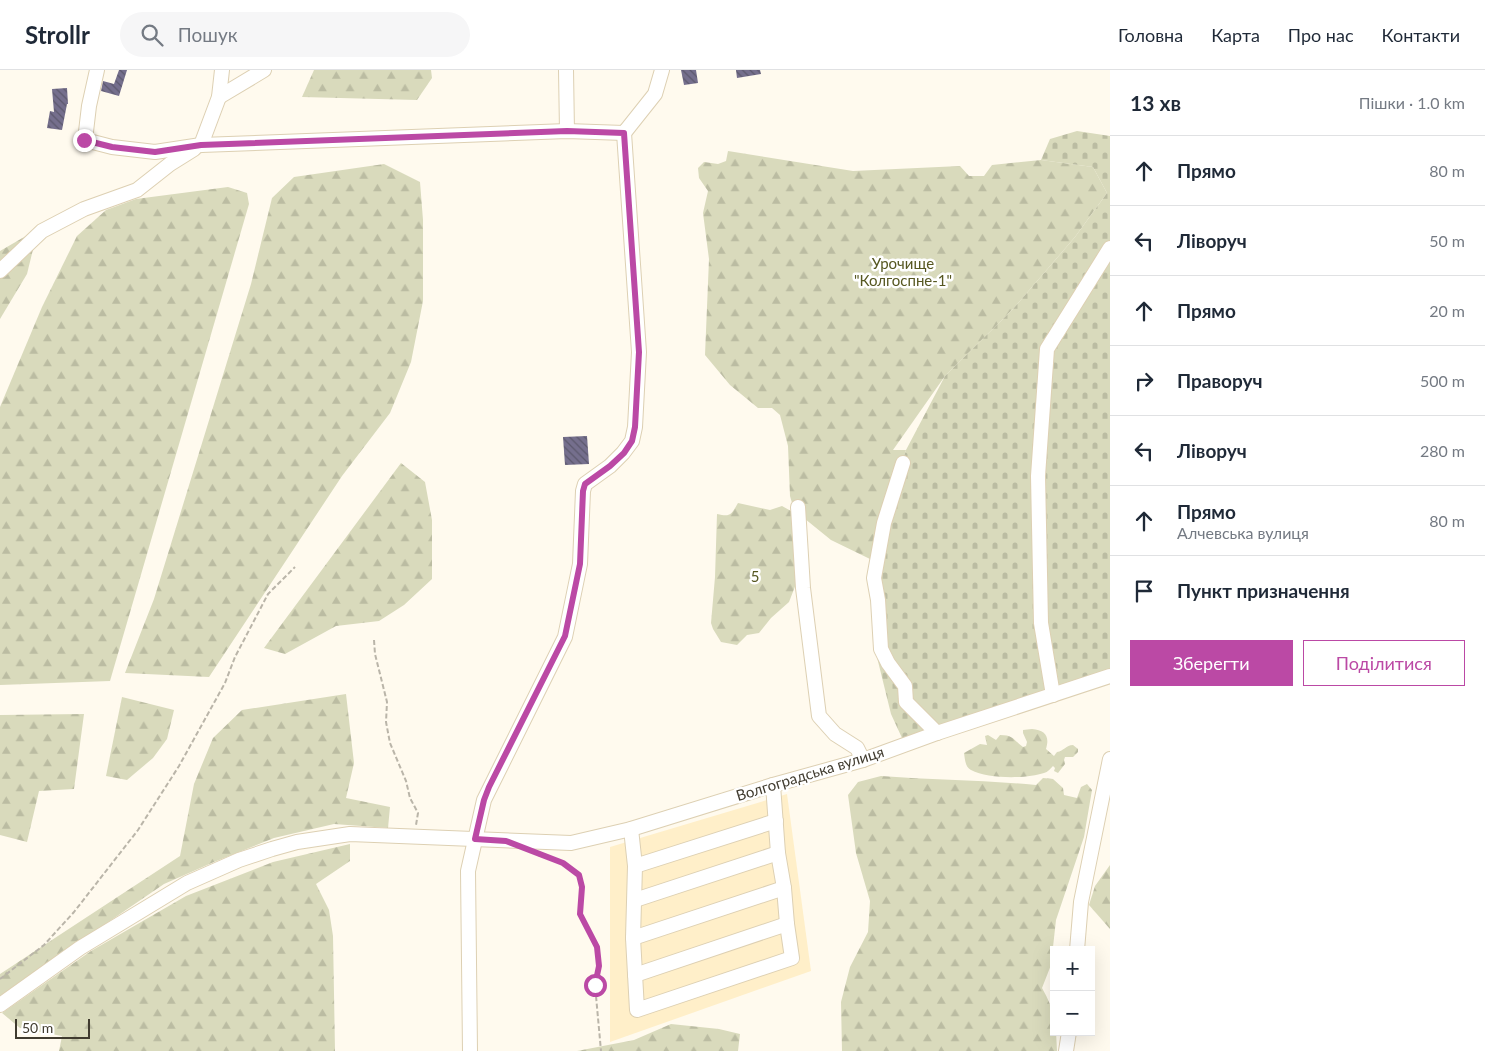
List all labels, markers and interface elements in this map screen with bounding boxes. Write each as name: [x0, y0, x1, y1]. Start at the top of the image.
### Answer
search box: [120, 12, 470, 57]
text: Strollr: [25, 20, 90, 49]
icon: search: [138, 21, 166, 49]
text: Пошук: [178, 23, 238, 46]
text: Головна: [1118, 24, 1183, 46]
text: Карта: [1211, 24, 1260, 46]
text: Про нас: [1288, 24, 1354, 46]
text: Контакти: [1382, 24, 1460, 46]
text: 13 хв: [1130, 90, 1181, 115]
text: Пішки · 1.0 km: [1359, 93, 1465, 112]
route end: [73, 129, 96, 152]
icon: ahead: [1130, 157, 1158, 185]
text: Прямо: [1177, 159, 1236, 182]
text: 80 m: [1429, 161, 1465, 180]
icon: left: [1130, 227, 1158, 255]
text: Ліворуч: [1177, 229, 1247, 252]
text: 50 m: [1429, 231, 1465, 250]
park label: Урочище "Колгоспне-1": [854, 254, 952, 289]
icon: ahead: [1130, 297, 1158, 325]
text: Прямо: [1177, 299, 1236, 322]
text: 20 m: [1429, 301, 1465, 320]
icon: right: [1130, 367, 1158, 395]
text: Праворуч: [1177, 369, 1262, 392]
text: 500 m: [1420, 371, 1465, 390]
icon: left: [1130, 437, 1158, 465]
text: Ліворуч: [1177, 439, 1247, 462]
text: 280 m: [1420, 441, 1465, 460]
text: Прямо: [1177, 500, 1236, 523]
icon: ahead: [1130, 507, 1158, 535]
text: 80 m: [1429, 511, 1465, 530]
text: Алчевська вулиця: [1177, 523, 1309, 542]
park label: 5: [751, 567, 759, 585]
icon: arrive: [1130, 577, 1158, 605]
text: Пункт призначення: [1177, 579, 1350, 602]
button: Зберегти: [1130, 640, 1293, 686]
button: Поділитися: [1303, 640, 1465, 686]
street label: Волгоградська вулиця: [734, 742, 886, 804]
map controls: [1050, 946, 1095, 1036]
button: +: [1050, 946, 1095, 991]
route start: [584, 974, 607, 997]
button: −: [1050, 991, 1095, 1036]
scale bar: [15, 1016, 90, 1039]
text: 50 m: [22, 1019, 53, 1036]

